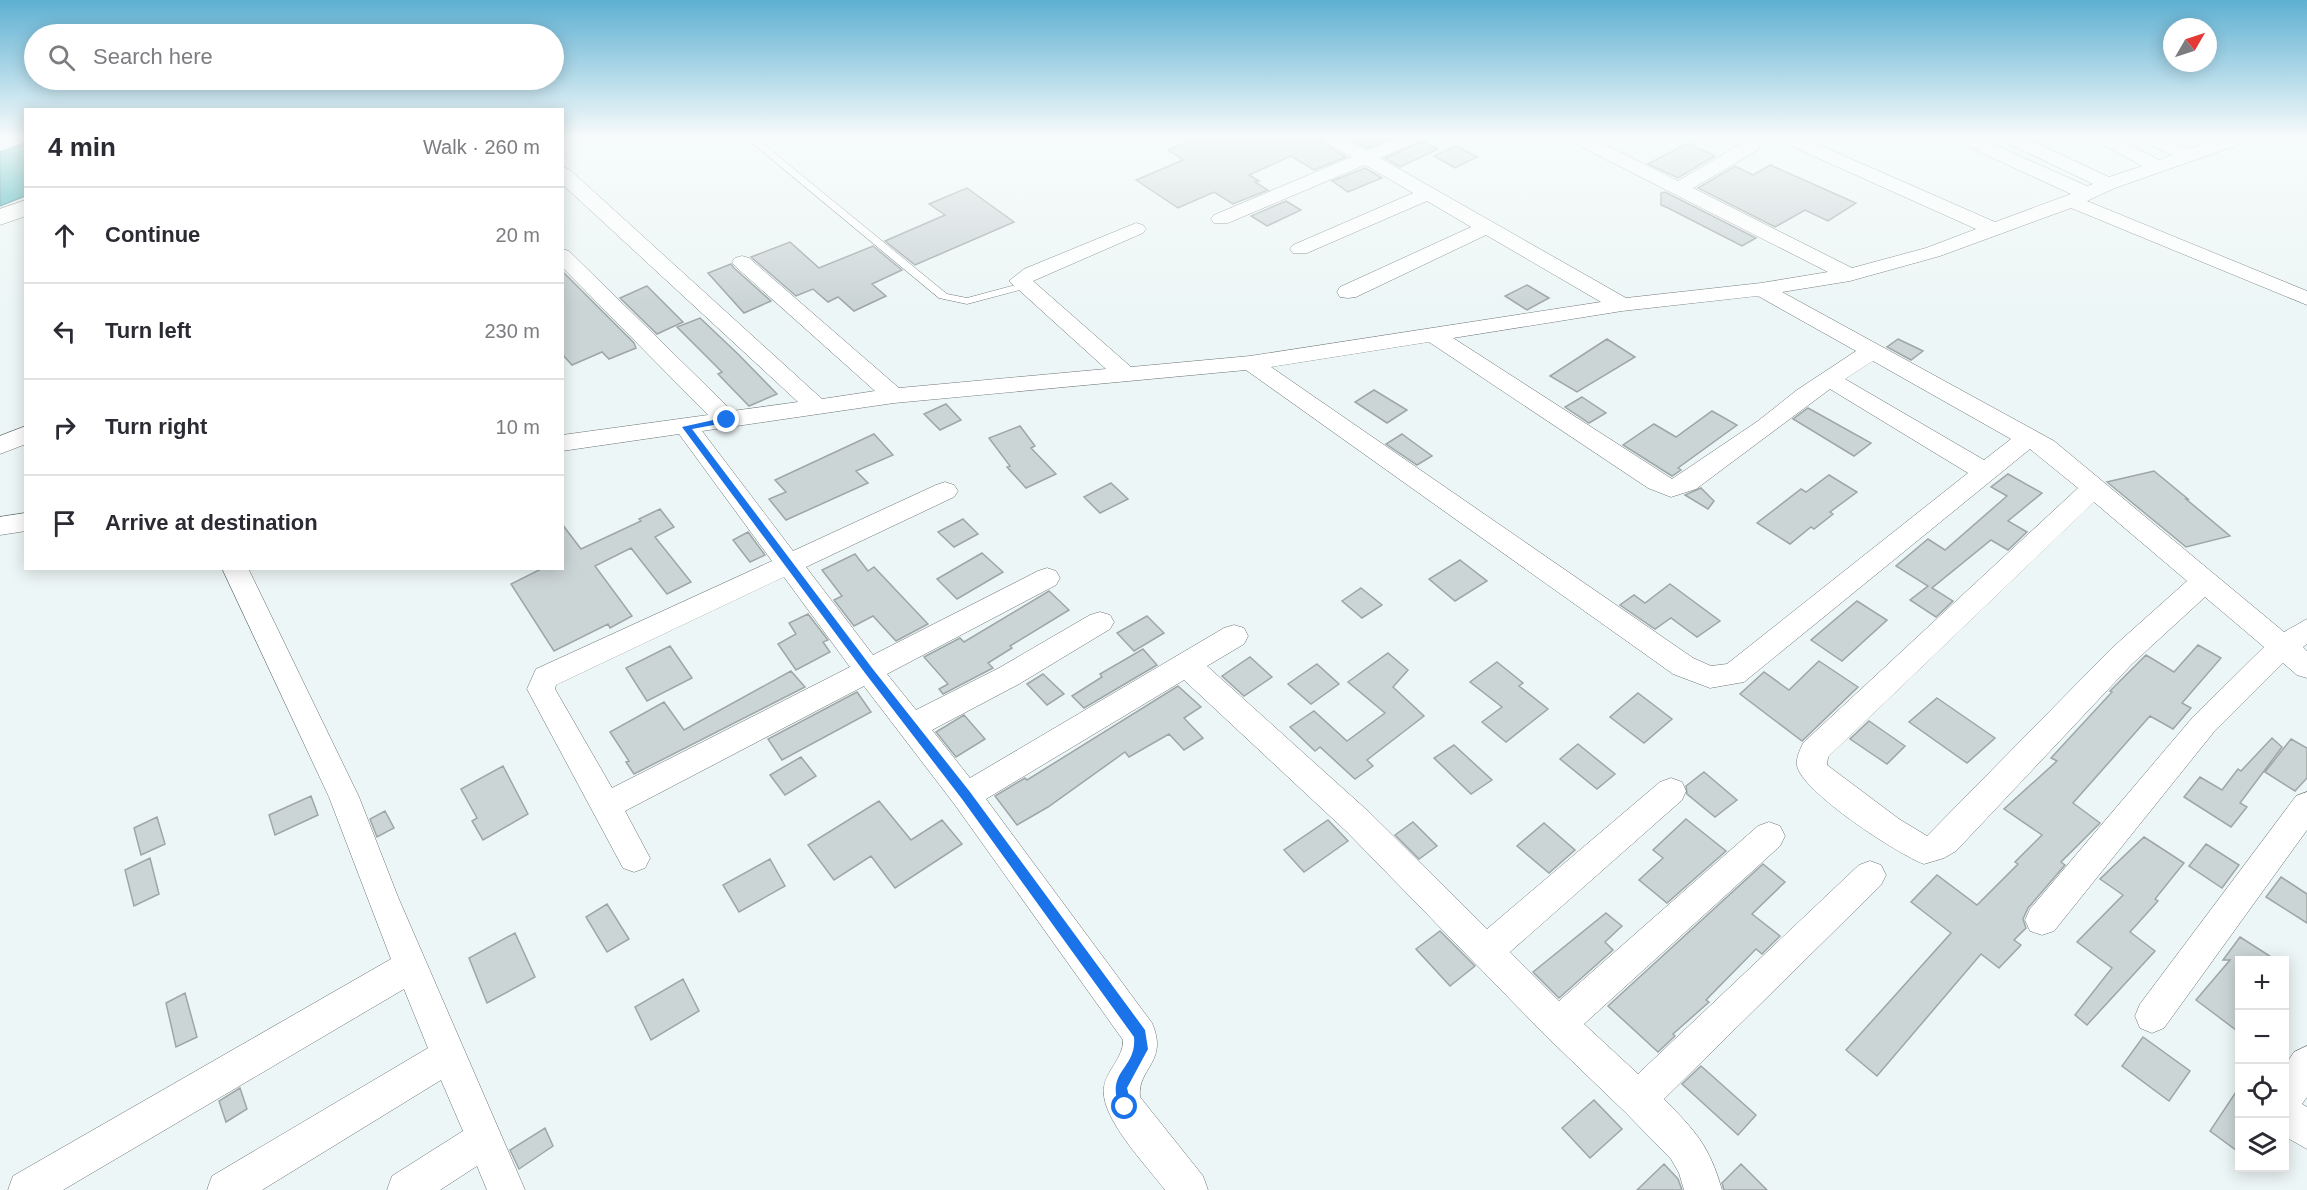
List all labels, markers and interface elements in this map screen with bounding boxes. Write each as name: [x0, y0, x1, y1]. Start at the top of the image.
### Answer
north arrow: [2163, 18, 2217, 72]
search box: [24, 24, 564, 90]
icon: search: [45, 41, 78, 74]
text: Search here: [93, 44, 213, 69]
text: 4 min: [48, 132, 116, 162]
text: Walk · 260 m: [423, 136, 540, 158]
icon: ahead: [48, 219, 81, 252]
text: Continue: [105, 222, 200, 247]
text: 20 m: [496, 224, 540, 246]
icon: left: [48, 315, 81, 348]
text: Turn left: [105, 318, 191, 343]
text: 230 m: [484, 320, 540, 342]
route end: [713, 406, 739, 432]
icon: right: [48, 411, 81, 444]
text: Turn right: [105, 414, 207, 439]
text: 10 m: [496, 416, 540, 438]
icon: arrive: [48, 507, 81, 540]
text: Arrive at destination: [105, 510, 318, 535]
map controls: [2235, 956, 2289, 1172]
button: +: [2235, 956, 2289, 1010]
button: −: [2235, 1010, 2289, 1064]
button: locate: [2235, 1064, 2289, 1118]
route start: [1111, 1093, 1137, 1119]
button: layers: [2235, 1118, 2289, 1172]

